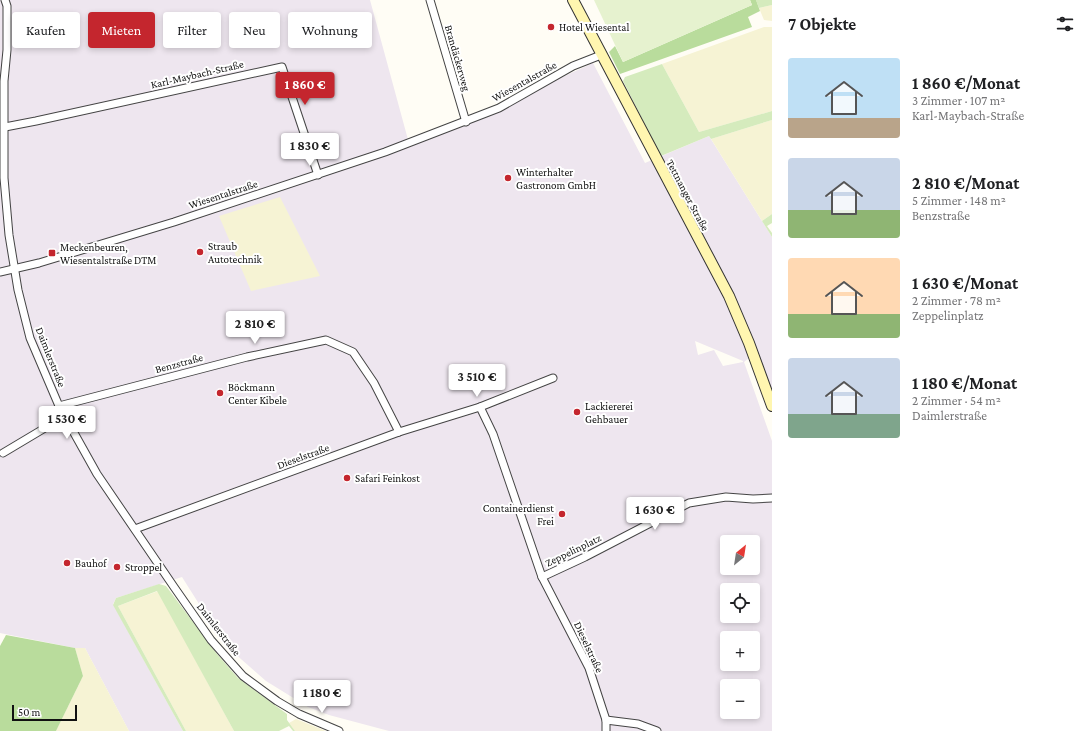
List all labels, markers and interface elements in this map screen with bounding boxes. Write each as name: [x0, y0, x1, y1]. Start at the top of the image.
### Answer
chip: Kaufen: [12, 12, 80, 48]
chip: Mieten: [88, 12, 155, 48]
chip: Filter: [163, 12, 221, 48]
chip: Neu: [229, 12, 280, 48]
chip: Wohnung: [288, 12, 372, 48]
icon: filters: [1054, 13, 1076, 35]
text: 7 Objekte: [788, 15, 856, 34]
place label: Hotel Wiesental: [559, 21, 629, 33]
marker: Hotel Wiesental: [546, 22, 556, 32]
street label: Brandäckerweg: [442, 24, 473, 93]
street label: Karl-Maybach-Straße: [149, 57, 245, 91]
street label: Wiesentalstraße: [490, 58, 559, 104]
pin: 1 860 €: [268, 72, 342, 106]
icon: home: [820, 74, 868, 122]
text: 1 860 €/Monat: [912, 74, 1020, 93]
text: 1 860 €: [285, 77, 325, 92]
text: 3 Zimmer · 107 m²: [912, 93, 1005, 108]
text: Karl-Maybach-Straße: [912, 108, 1024, 123]
pin: 1 830 €: [273, 133, 347, 167]
text: 1 830 €: [290, 138, 330, 153]
street label: Tettnanger Straße: [663, 157, 712, 233]
place label: Winterhalter Gastronom GmbH: [516, 166, 596, 191]
marker: Winterhalter Gastronom GmbH: [503, 173, 513, 183]
icon: home: [820, 174, 868, 222]
text: 2 810 €/Monat: [912, 174, 1019, 193]
street label: Wiesentalstraße: [187, 177, 259, 211]
text: 5 Zimmer · 148 m²: [912, 193, 1006, 208]
text: Benzstraße: [912, 208, 970, 223]
place label: Straub Autotechnik: [208, 240, 263, 265]
place label: Meckenbeuren, Wiesentalstraße DTM: [60, 241, 156, 266]
marker: Straub Autotechnik: [195, 247, 205, 257]
marker: Meckenbeuren, Wiesentalstraße DTM: [47, 248, 57, 258]
icon: home: [820, 274, 868, 322]
text: 1 630 €/Monat: [912, 274, 1018, 293]
text: 2 Zimmer · 78 m²: [912, 293, 1001, 308]
text: Zeppelinplatz: [912, 308, 984, 323]
pin: 2 810 €: [218, 311, 292, 345]
text: 2 810 €: [235, 316, 275, 331]
street label: Daimlerstraße: [34, 325, 68, 389]
street label: Benzstraße: [154, 351, 204, 375]
pin: 3 510 €: [440, 364, 514, 398]
text: 3 510 €: [458, 369, 496, 384]
icon: home: [820, 374, 868, 422]
text: 1 180 €/Monat: [912, 374, 1017, 393]
place label: Böckmann Center Kibele: [228, 381, 287, 406]
marker: Böckmann Center Kibele: [215, 388, 225, 398]
text: 2 Zimmer · 54 m²: [912, 393, 1001, 408]
place label: Lackiererei Gehbauer: [585, 400, 633, 425]
pin: 1 530 €: [30, 406, 104, 440]
marker: Lackiererei Gehbauer: [572, 407, 582, 417]
text: Daimlerstraße: [912, 408, 987, 423]
text: 1 530 €: [48, 411, 86, 426]
street label: Dieselstraße: [275, 441, 331, 471]
place label: Safari Feinkost: [355, 472, 420, 484]
marker: Safari Feinkost: [342, 473, 352, 483]
pin: 1 630 €: [618, 497, 692, 531]
place label: Containerdienst Frei: [483, 502, 554, 527]
text: 1 630 €: [635, 502, 675, 517]
marker: Containerdienst Frei: [557, 509, 567, 519]
street label: Zeppelinplatz: [543, 531, 604, 570]
north arrow: [720, 535, 760, 575]
map controls: [720, 535, 760, 719]
place label: Bauhof: [75, 557, 107, 569]
marker: Bauhof: [62, 558, 72, 568]
place label: Stroppel: [125, 561, 162, 574]
marker: Stroppel: [112, 562, 122, 572]
button: locate: [720, 583, 760, 623]
street label: Daimlerstraße: [195, 600, 243, 658]
street label: Dieselstraße: [572, 620, 606, 675]
button: +: [720, 631, 760, 671]
button: −: [720, 679, 760, 719]
pin: 1 180 €: [285, 680, 359, 714]
text: 1 180 €: [303, 685, 341, 700]
scale bar: [12, 703, 77, 722]
text: 50 m: [18, 706, 40, 718]

